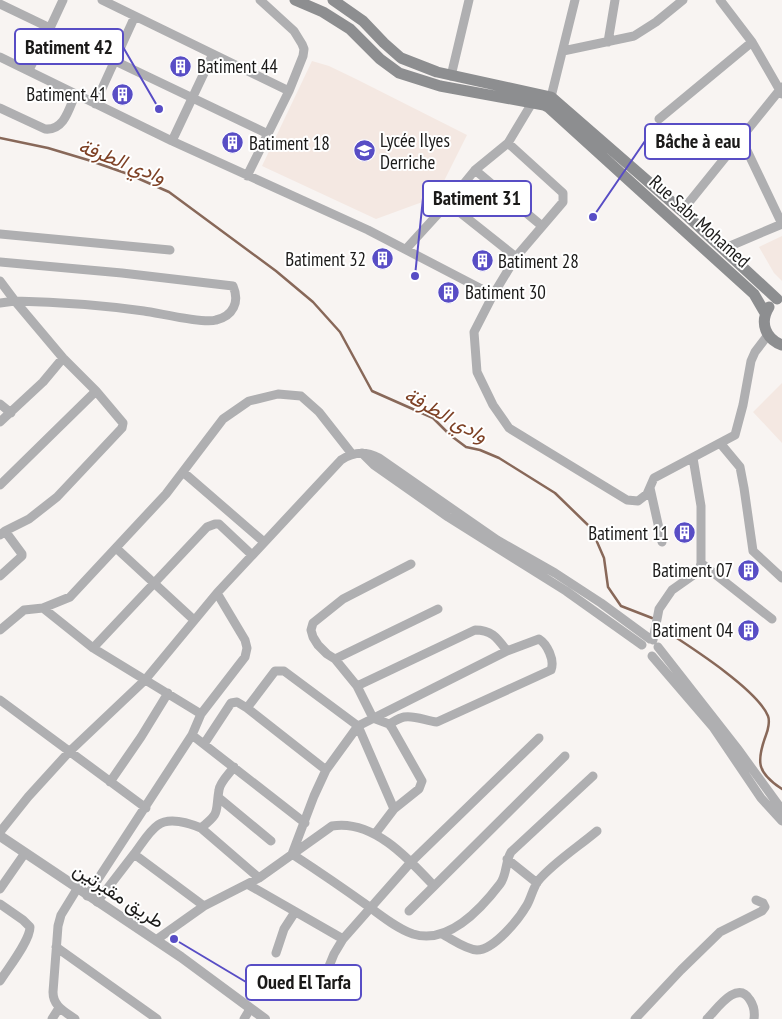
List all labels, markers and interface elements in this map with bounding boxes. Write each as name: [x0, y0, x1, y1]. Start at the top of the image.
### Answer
callout: Batiment 42: [15, 29, 123, 64]
text: Batiment 42: [25, 34, 113, 60]
building icon: Batiment 44: [169, 54, 193, 78]
place label: Batiment 44: [197, 54, 278, 78]
place label: Batiment 41: [26, 82, 107, 106]
building icon: Batiment 41: [111, 82, 135, 106]
callout: Bâche à eau: [645, 124, 750, 159]
place label: Lycée Ilyes Derriche: [380, 128, 450, 174]
text: Bâche à eau: [656, 128, 740, 154]
building icon: Batiment 18: [221, 131, 245, 155]
place label: Batiment 18: [249, 131, 330, 155]
water label: وادي الطرفة: [74, 133, 169, 192]
school or university icon: Lycée Ilyes Derriche: [352, 139, 376, 163]
street label: Rue Sabr Mohamed: [645, 170, 755, 272]
callout: Batiment 31: [423, 181, 531, 216]
text: Batiment 31: [433, 185, 521, 211]
place label: Batiment 32: [285, 247, 366, 271]
building icon: Batiment 32: [370, 247, 394, 271]
building icon: Batiment 28: [470, 249, 494, 273]
place label: Batiment 28: [498, 249, 579, 273]
building icon: Batiment 30: [437, 280, 461, 304]
place label: Batiment 30: [465, 280, 546, 304]
water label: وادي الطرفة: [398, 382, 492, 451]
place label: Batiment 11: [588, 521, 669, 545]
building icon: Batiment 11: [673, 521, 697, 545]
place label: Batiment 07: [652, 558, 733, 582]
building icon: Batiment 07: [737, 558, 761, 582]
place label: Batiment 04: [652, 618, 733, 642]
building icon: Batiment 04: [737, 618, 761, 642]
street label: طريق مقبرتين: [69, 857, 169, 933]
callout: Oued El Tarfa: [246, 965, 361, 1000]
text: Oued El Tarfa: [257, 969, 351, 995]

